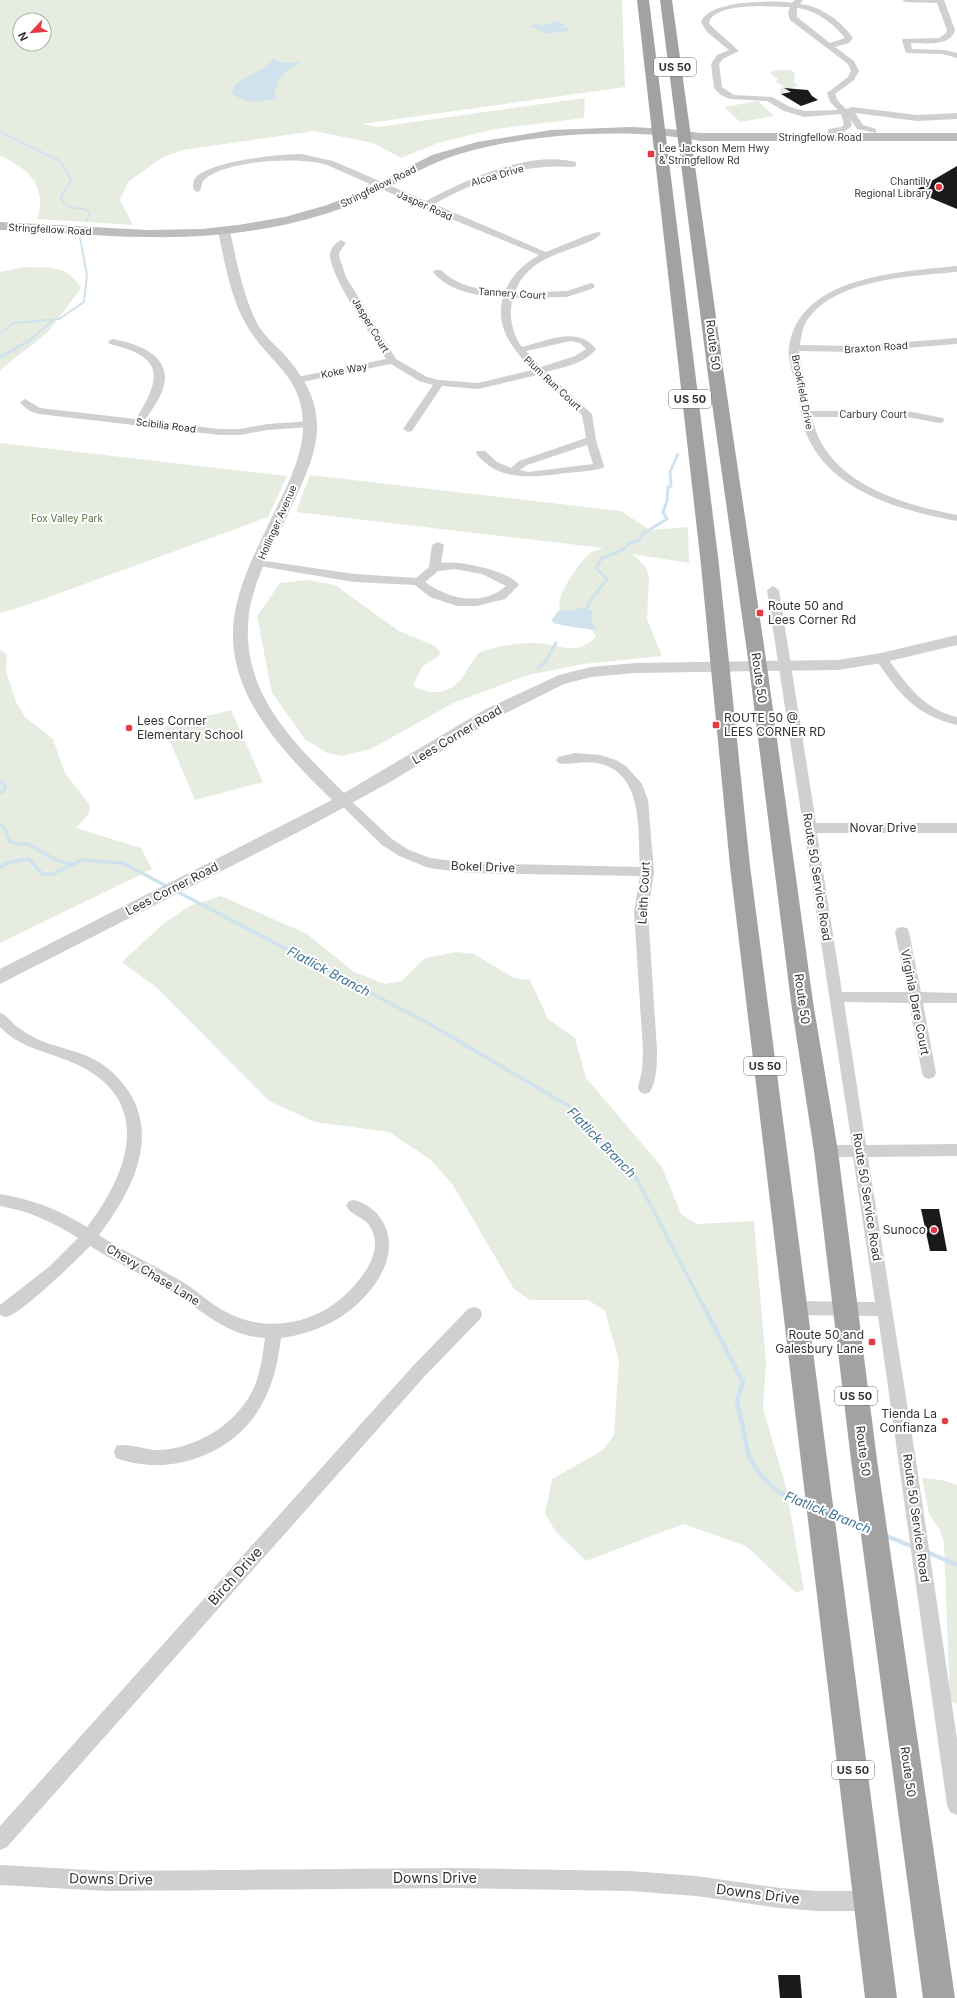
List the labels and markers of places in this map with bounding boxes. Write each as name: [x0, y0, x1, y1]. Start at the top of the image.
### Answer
place label: Lee Jackson Mem Hwy & Stringfellow Rd: [659, 142, 770, 166]
marker: Lee Jackson Mem Hwy & Stringfellow Rd: [646, 149, 656, 159]
place label: Chantilly Regional Library: [854, 175, 931, 199]
marker: Chantilly Regional Library: [934, 182, 944, 192]
place label: Route 50 and Lees Corner Rd: [768, 598, 856, 627]
marker: Route 50 and Lees Corner Rd: [755, 608, 765, 618]
place label: ROUTE 50 @ LEES CORNER RD: [724, 710, 826, 739]
place label: Lees Corner Elementary School: [137, 713, 243, 742]
marker: ROUTE 50 @ LEES CORNER RD: [711, 720, 721, 730]
marker: Lees Corner Elementary School: [124, 723, 134, 733]
place label: Sunoco: [883, 1222, 926, 1237]
marker: Sunoco: [929, 1225, 939, 1235]
place label: Route 50 and Galesbury Lane: [775, 1327, 864, 1356]
marker: Route 50 and Galesbury Lane: [867, 1337, 877, 1347]
place label: Tienda La Confianza: [879, 1406, 937, 1435]
marker: Tienda La Confianza: [940, 1416, 950, 1426]

